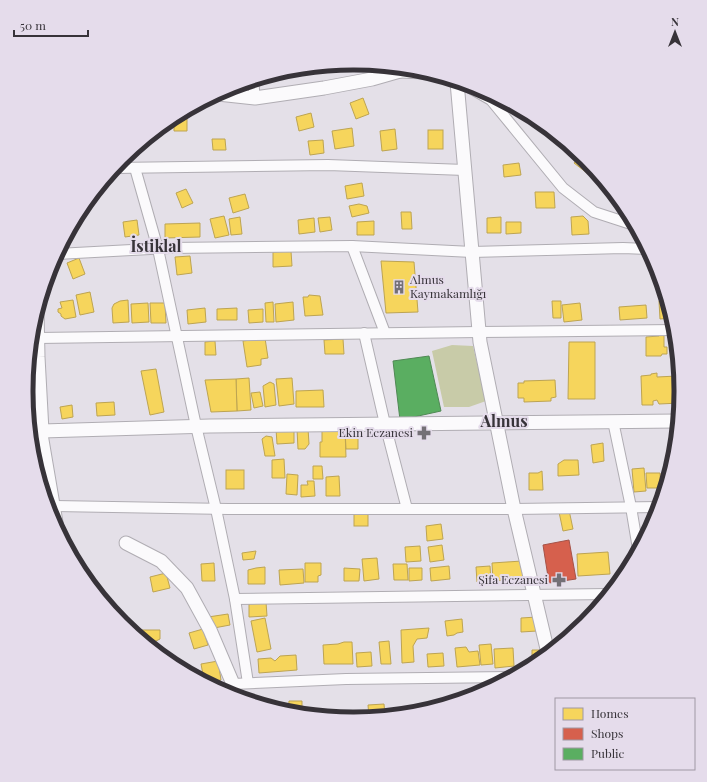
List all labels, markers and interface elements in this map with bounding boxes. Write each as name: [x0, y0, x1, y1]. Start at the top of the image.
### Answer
scale bar: [14, 12, 88, 38]
north arrow: [655, 12, 695, 52]
text: N: [671, 14, 679, 29]
text: 50 m: [20, 17, 46, 33]
district label: İstiklal: [130, 235, 182, 256]
place label: Almus Kaymakamlığı: [409, 271, 487, 301]
building icon: Almus Kaymakamlığı: [391, 279, 407, 295]
district label: Almus: [479, 410, 528, 431]
place label: Ekin Eczanesi: [338, 424, 413, 440]
pharmacy icon: Ekin Eczanesi: [416, 425, 432, 441]
place label: Şifa Eczanesi: [478, 571, 548, 587]
pharmacy icon: Şifa Eczanesi: [551, 572, 567, 588]
legend: [555, 698, 695, 770]
text: Homes: [591, 705, 629, 721]
text: Shops: [591, 725, 623, 741]
text: Public: [591, 745, 625, 761]

